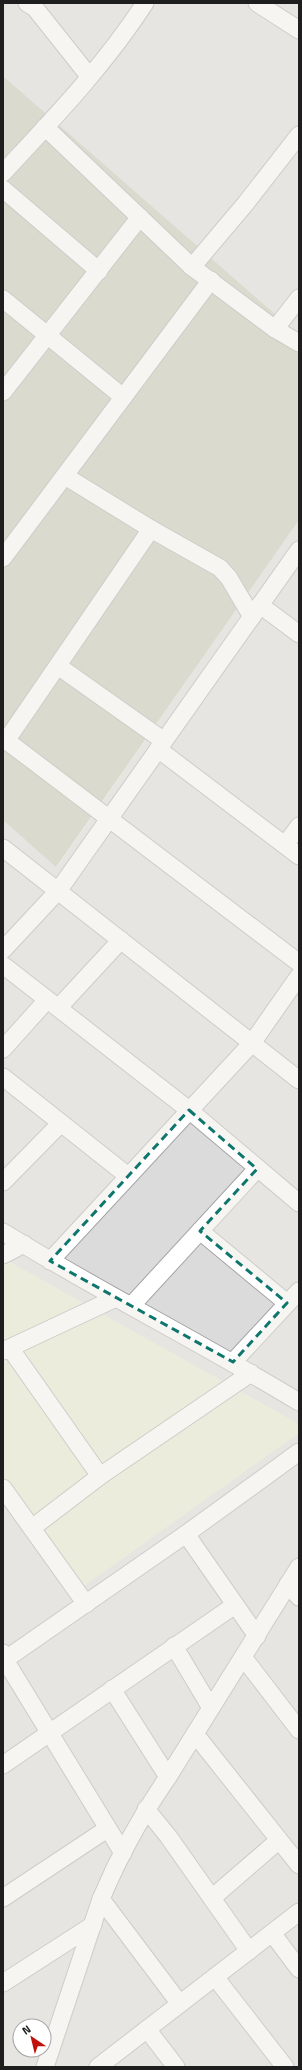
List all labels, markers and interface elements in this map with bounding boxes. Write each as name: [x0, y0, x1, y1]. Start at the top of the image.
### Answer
north arrow: [12, 2018, 52, 2058]
text: N: [19, 2021, 34, 2039]

